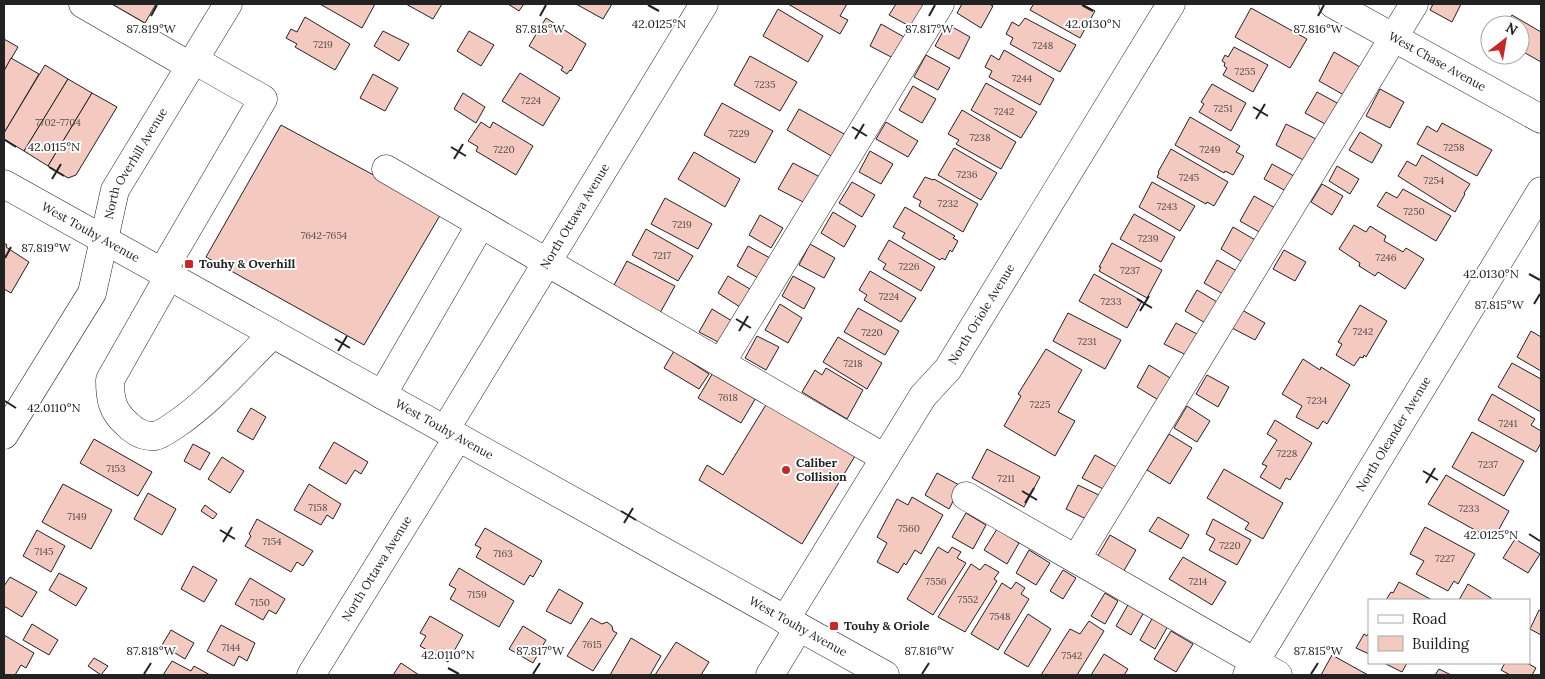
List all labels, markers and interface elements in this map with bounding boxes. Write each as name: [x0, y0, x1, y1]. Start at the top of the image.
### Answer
north arrow: [1480, 15, 1530, 65]
text: 42.0125°N: [632, 16, 686, 31]
text: 42.0130°N: [1065, 16, 1121, 31]
text: N: [1502, 18, 1521, 39]
text: 87.819°W: [126, 21, 177, 36]
text: 87.818°W: [515, 21, 566, 36]
text: 87.817°W: [905, 21, 954, 36]
text: 87.816°W: [1293, 21, 1344, 36]
street label: West Chase Avenue: [1386, 28, 1489, 94]
house number: 7219: [313, 38, 333, 51]
house number: 7248: [1033, 39, 1054, 52]
house number: 7255: [1235, 65, 1255, 78]
house number: 7244: [1012, 72, 1033, 85]
house number: 7235: [755, 78, 775, 91]
house number: 7224: [521, 94, 542, 107]
house number: 7251: [1213, 102, 1233, 115]
street label: North Overhill Avenue: [101, 104, 170, 221]
house number: 7242: [994, 105, 1014, 118]
house number: 7702-7704: [35, 116, 81, 129]
house number: 7229: [728, 127, 750, 140]
house number: 7238: [969, 131, 991, 144]
text: 42.0115°N: [28, 139, 80, 154]
house number: 7258: [1443, 141, 1465, 154]
house number: 7220: [493, 143, 515, 156]
house number: 7249: [1200, 143, 1221, 156]
street label: North Ottawa Avenue: [537, 160, 613, 272]
house number: 7236: [956, 168, 978, 181]
house number: 7245: [1179, 171, 1199, 184]
house number: 7254: [1424, 174, 1445, 187]
house number: 7232: [938, 197, 958, 210]
street label: West Touhy Avenue: [39, 198, 143, 265]
house number: 7243: [1157, 200, 1178, 213]
house number: 7250: [1403, 205, 1425, 218]
house number: 7219: [672, 218, 692, 231]
house number: 7642-7654: [301, 229, 348, 242]
house number: 7239: [1137, 232, 1159, 245]
text: 87.819°W: [21, 240, 72, 255]
house number: 7217: [653, 249, 672, 262]
house number: 7246: [1376, 251, 1397, 264]
place label: Touhy & Overhill: [199, 256, 295, 271]
marker: Touhy & Overhill: [183, 258, 195, 270]
house number: 7226: [898, 260, 920, 273]
street label: North Oriole Avenue: [945, 261, 1018, 367]
house number: 7237: [1120, 264, 1140, 277]
text: 42.0130°N: [1463, 266, 1519, 281]
house number: 7224: [879, 290, 900, 303]
house number: 7233: [1101, 295, 1122, 308]
text: 87.815°W: [1474, 297, 1525, 312]
house number: 7242: [1353, 325, 1373, 338]
house number: 7220: [861, 326, 883, 339]
house number: 7231: [1077, 335, 1097, 348]
house number: 7218: [843, 357, 863, 370]
street label: North Oleander Avenue: [1352, 373, 1434, 494]
house number: 7618: [718, 391, 738, 404]
house number: 7234: [1307, 394, 1328, 407]
street label: West Touhy Avenue: [393, 396, 497, 463]
house number: 7225: [1030, 398, 1050, 411]
text: 42.0110°N: [27, 400, 81, 415]
house number: 7241: [1499, 417, 1518, 430]
house number: 7228: [1277, 447, 1298, 460]
place label: Caliber Collision: [796, 455, 847, 484]
house number: 7237: [1478, 458, 1498, 471]
house number: 7153: [106, 462, 126, 475]
marker: Caliber Collision: [780, 464, 792, 476]
house number: 7211: [997, 472, 1015, 485]
house number: 7158: [308, 501, 328, 514]
house number: 7233: [1459, 502, 1480, 515]
house number: 7149: [67, 510, 87, 523]
street label: North Ottawa Avenue: [338, 513, 415, 624]
house number: 7560: [898, 522, 920, 535]
text: 42.0125°N: [1464, 527, 1518, 542]
house number: 7154: [262, 535, 282, 548]
house number: 7220: [1219, 539, 1241, 552]
house number: 7145: [34, 545, 54, 558]
house number: 7163: [493, 547, 513, 560]
house number: 7227: [1435, 552, 1455, 565]
house number: 7556: [925, 575, 947, 588]
house number: 7214: [1188, 575, 1208, 588]
house number: 7159: [467, 588, 487, 601]
street label: West Touhy Avenue: [747, 593, 850, 660]
house number: 7552: [958, 593, 978, 606]
house number: 7150: [250, 596, 270, 609]
legend: [1368, 599, 1530, 664]
text: Road: [1412, 609, 1447, 628]
house number: 7548: [989, 610, 1011, 623]
place label: Touhy & Oriole: [844, 618, 930, 633]
marker: Touhy & Oriole: [828, 620, 840, 632]
text: Building: [1412, 634, 1470, 653]
house number: 7615: [582, 638, 602, 651]
house number: 7144: [221, 641, 241, 654]
text: 87.818°W: [126, 643, 177, 658]
text: 87.817°W: [516, 643, 565, 658]
text: 87.816°W: [904, 643, 955, 658]
text: 87.815°W: [1293, 643, 1344, 658]
text: 42.0110°N: [421, 647, 475, 662]
house number: 7542: [1062, 649, 1082, 662]

